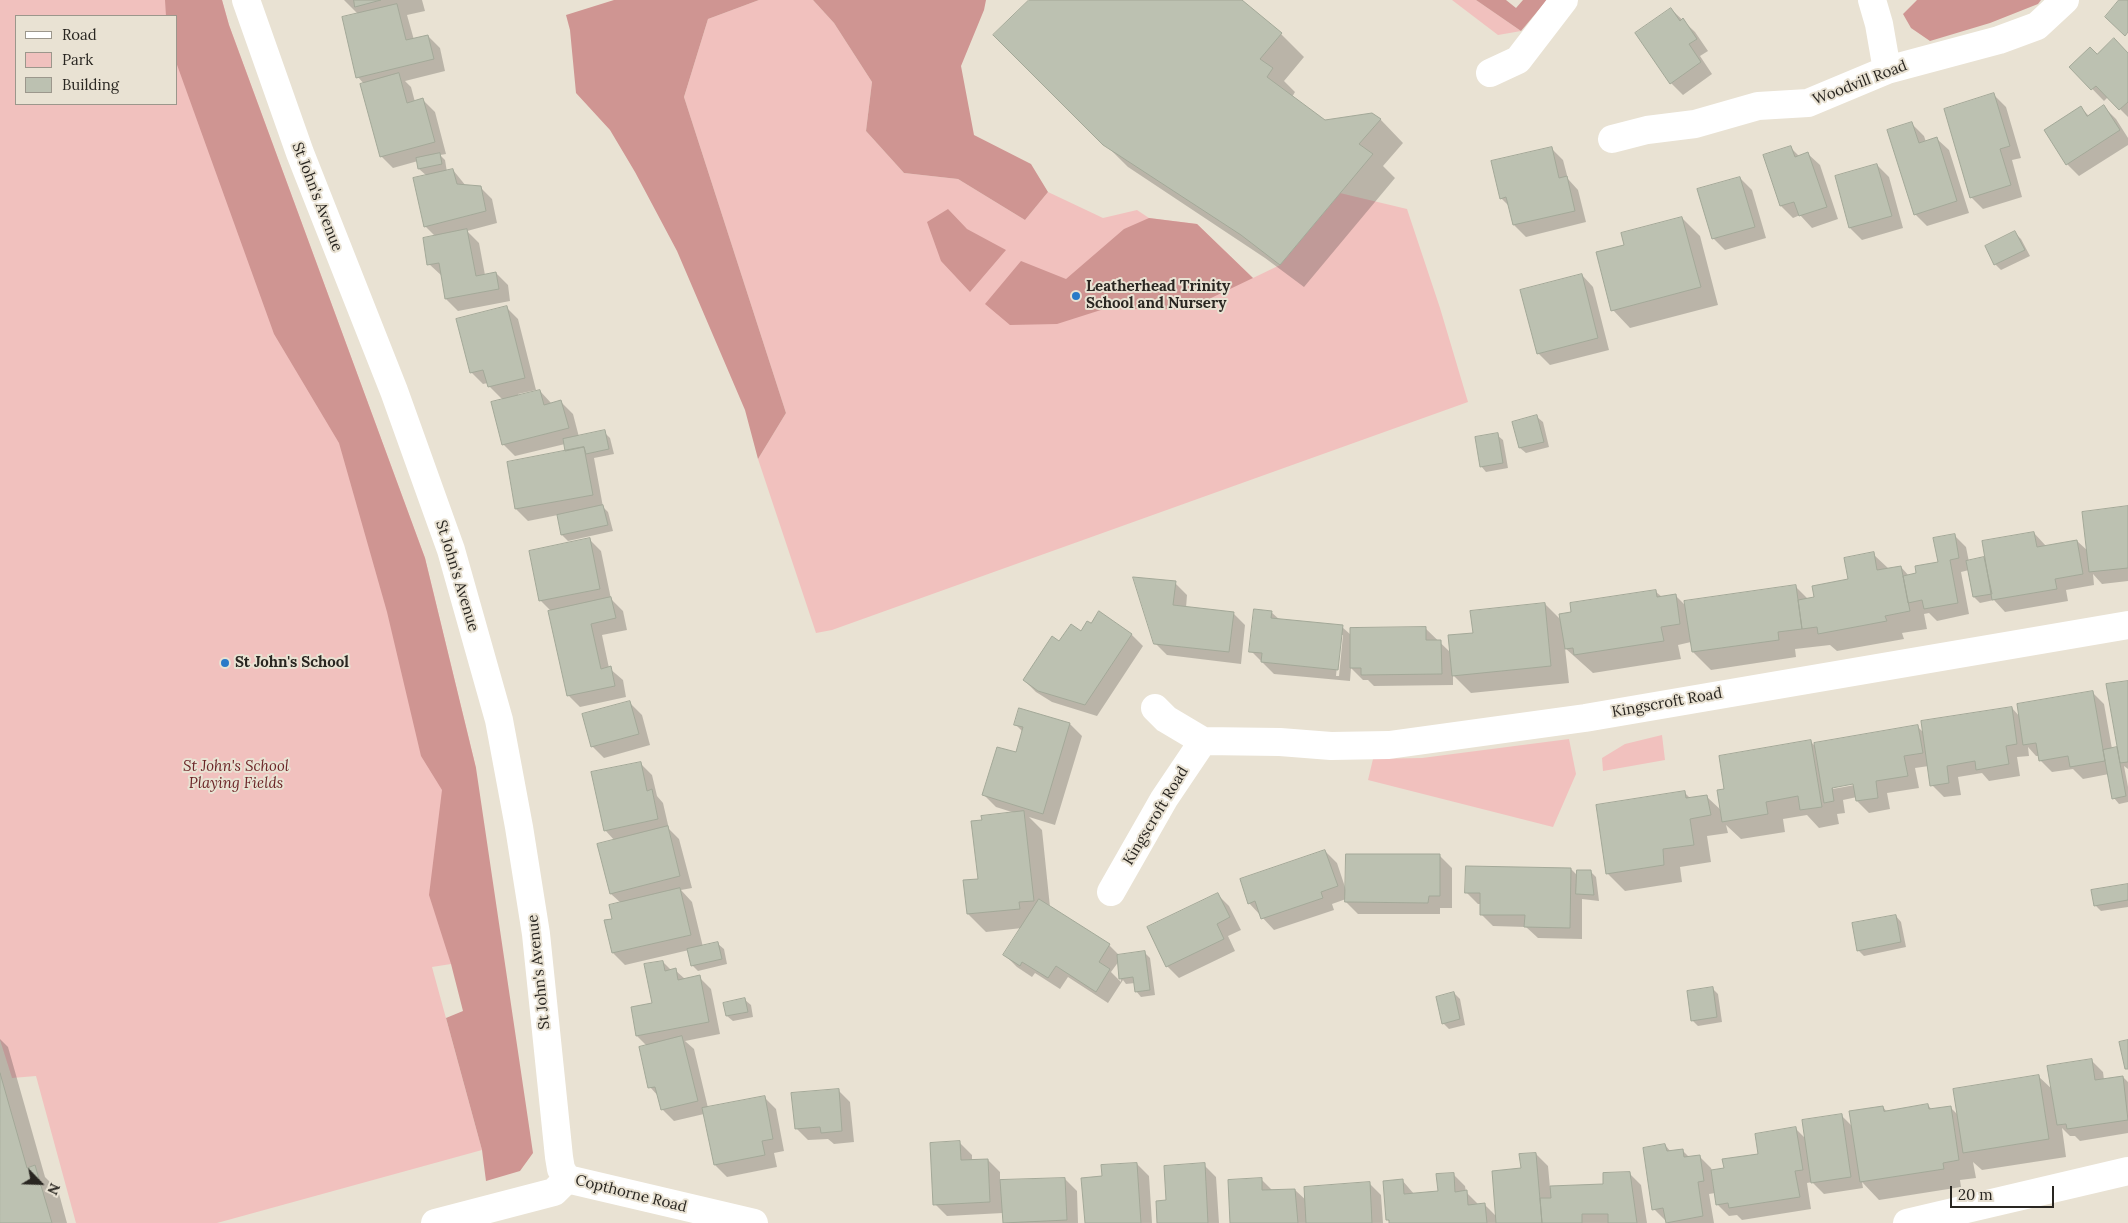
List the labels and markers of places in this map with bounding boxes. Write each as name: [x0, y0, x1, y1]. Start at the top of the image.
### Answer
place label: Leatherhead Trinity School and Nursery: [1086, 278, 1230, 313]
marker: Leatherhead Trinity School and Nursery: [1070, 290, 1082, 302]
place label: St John's School: [235, 654, 349, 672]
marker: St John's School: [219, 657, 231, 669]

